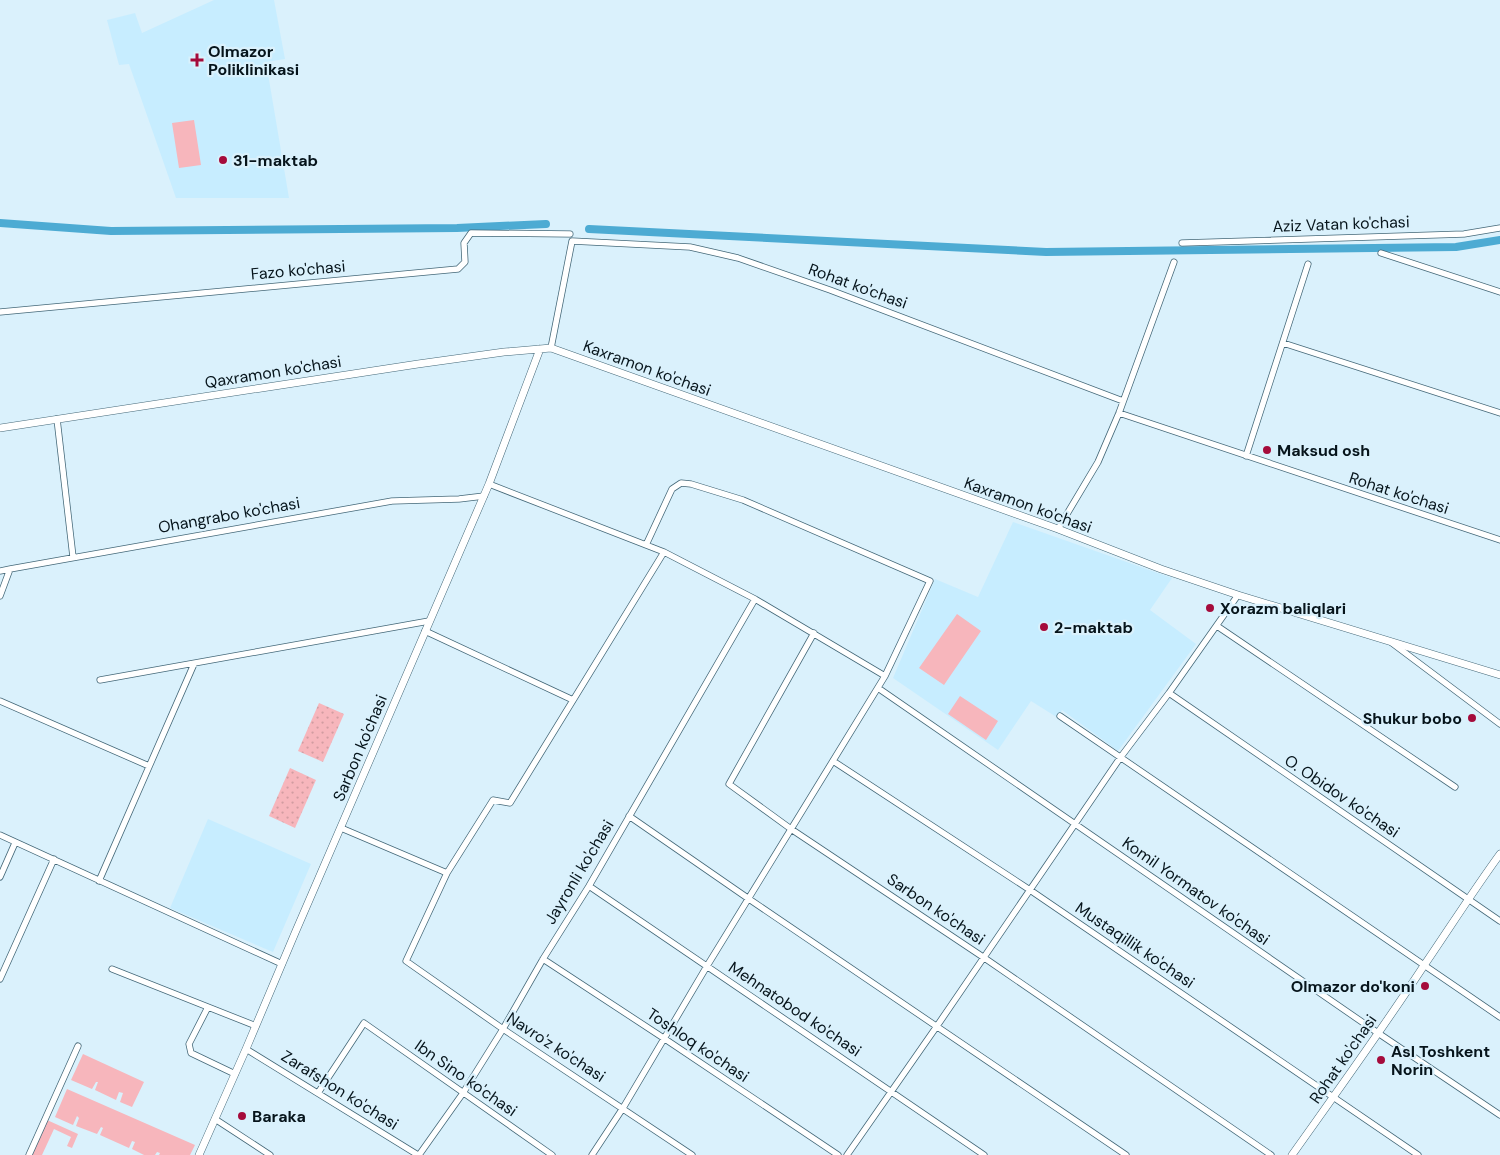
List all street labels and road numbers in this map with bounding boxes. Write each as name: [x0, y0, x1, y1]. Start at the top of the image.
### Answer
street label: Aziz Vatan ko'chasi: [1272, 211, 1410, 237]
street label: Fazo ko'chasi: [250, 255, 346, 285]
street label: Rohat ko'chasi: [806, 258, 910, 314]
street label: Kaxramon ko'chasi: [580, 335, 714, 401]
street label: Qaxramon ko'chasi: [203, 351, 343, 393]
street label: Rohat ko'chasi: [1346, 467, 1452, 519]
street label: Kaxramon ko'chasi: [961, 472, 1095, 538]
street label: Ohangrabo ko'chasi: [156, 492, 302, 538]
street label: Sarbon ko'chasi: [328, 691, 392, 805]
street label: O. Obidov ko'chasi: [1280, 750, 1404, 842]
street label: Jayronli ko'chasi: [540, 816, 618, 928]
street label: Komil Yormatov ko'chasi: [1118, 832, 1274, 950]
street label: Sarbon ko'chasi: [883, 868, 989, 950]
street label: Mustaqillik ko'chasi: [1071, 897, 1199, 993]
street label: Mehnatobod ko'chasi: [725, 957, 865, 1061]
street label: Toshloq ko'chasi: [643, 1003, 753, 1087]
street label: Navro'z ko'chasi: [503, 1007, 609, 1087]
street label: Rohat ko'chasi: [1305, 1010, 1381, 1108]
street label: Ibn Sino ko'chasi: [411, 1035, 521, 1121]
street label: Zarafshon ko'chasi: [277, 1045, 403, 1135]

